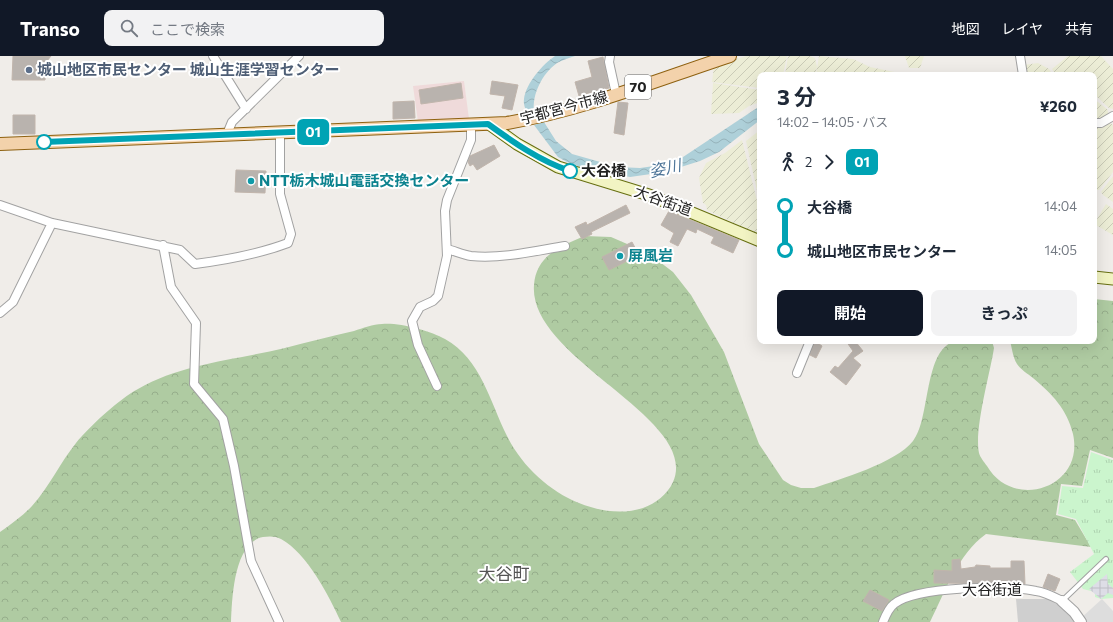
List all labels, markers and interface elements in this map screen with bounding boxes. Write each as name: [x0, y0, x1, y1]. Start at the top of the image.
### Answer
search box: [104, 10, 384, 46]
text: Transo: [20, 17, 80, 40]
icon: search: [118, 17, 140, 39]
text: ここで検索: [150, 20, 225, 38]
text: 地図: [951, 20, 979, 37]
text: レイヤ: [1001, 20, 1043, 37]
text: 共有: [1065, 20, 1093, 37]
place label: 城山地区市民センター 城山生涯学習センター: [37, 60, 340, 78]
marker: 城山地区市民センター 城山生涯学習センター: [24, 65, 34, 75]
road number: 70: [625, 75, 651, 99]
text: 3 分: [777, 83, 816, 110]
street label: 宇都宮今市線: [518, 87, 610, 127]
text: ¥260: [1040, 97, 1077, 115]
text: 14:02 – 14:05 · バス: [777, 114, 888, 130]
line badge: 01: [295, 119, 331, 145]
text: 01: [305, 123, 321, 140]
unlabelled marker: [36, 134, 52, 150]
icon: walk: [777, 151, 799, 173]
icon: forward: [818, 151, 840, 173]
text: 01: [854, 153, 870, 170]
water label: 姿川: [647, 154, 684, 180]
text: 2: [805, 154, 812, 170]
place label: 大谷橋: [581, 161, 627, 179]
marker: 大谷橋: [562, 163, 578, 179]
place label: NTT栃木城山電話交換センター: [259, 171, 470, 189]
marker: NTT栃木城山電話交換センター: [246, 176, 256, 186]
street label: 大谷街道: [632, 181, 695, 219]
text: 大谷橋: [807, 198, 852, 216]
text: 14:04: [1044, 198, 1077, 214]
text: 城山地区市民センター: [807, 242, 957, 260]
text: 14:05: [1045, 242, 1077, 258]
place label: 屏風岩: [628, 246, 673, 264]
marker: 屏風岩: [615, 251, 625, 261]
button: 開始: [777, 290, 923, 336]
button: きっぷ: [931, 290, 1077, 336]
district label: 大谷町: [479, 563, 530, 584]
street label: 大谷街道: [962, 580, 1022, 598]

